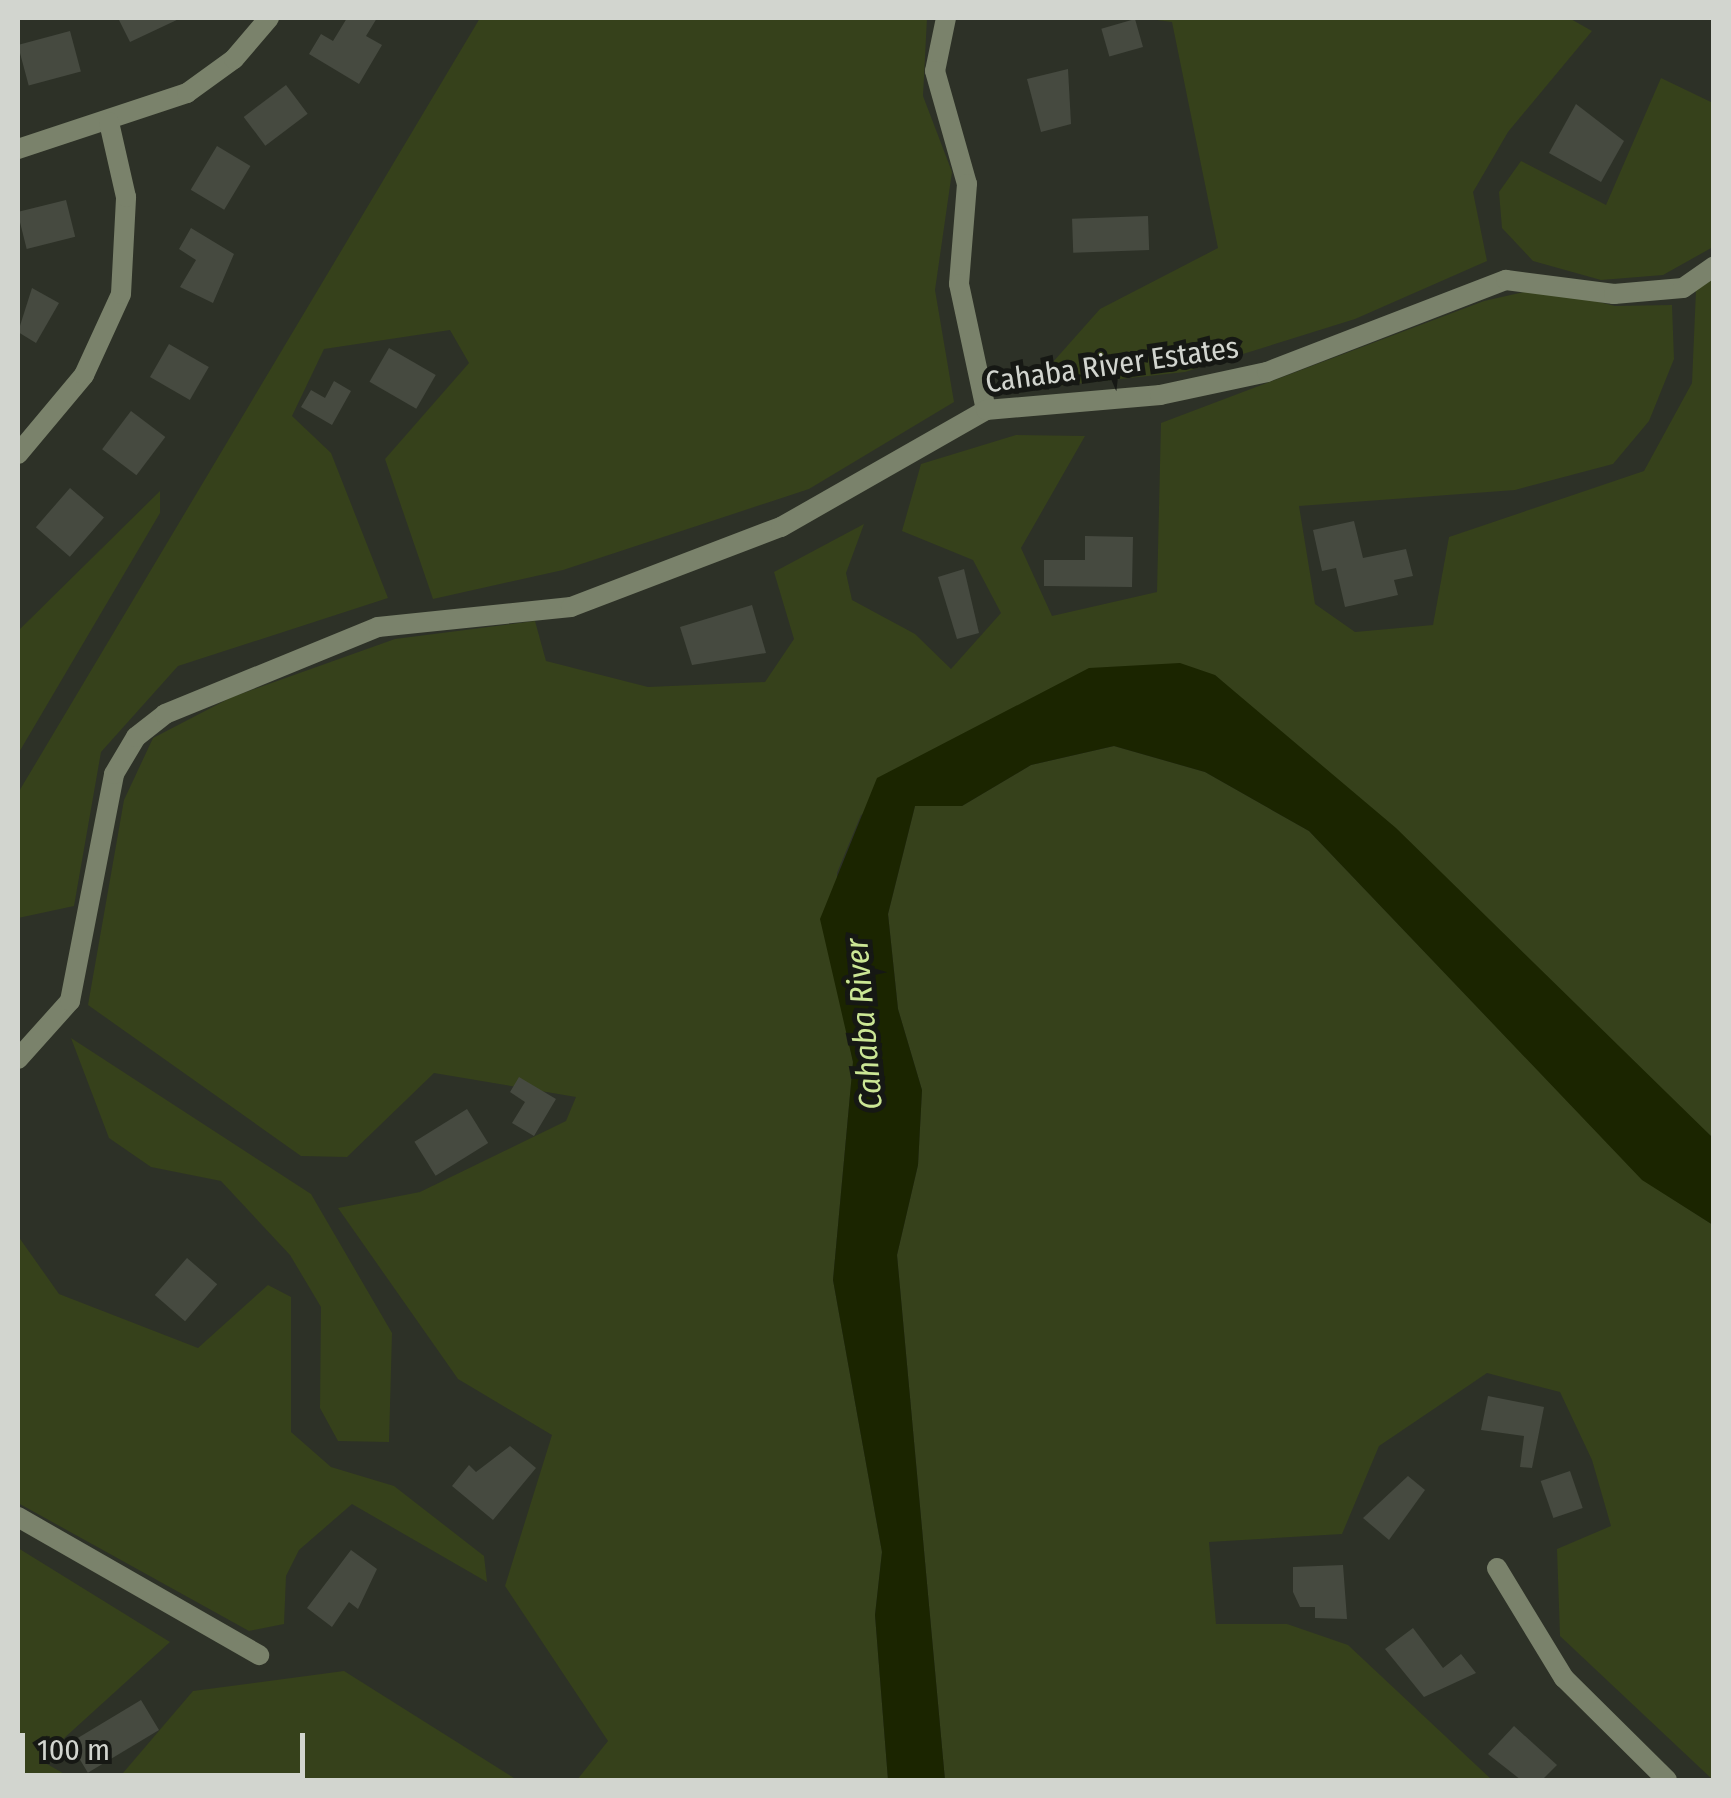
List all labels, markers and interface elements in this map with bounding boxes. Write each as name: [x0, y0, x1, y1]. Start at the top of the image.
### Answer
street label: Cahaba River Estates: [983, 329, 1241, 401]
water label: Cahaba River: [837, 937, 891, 1111]
scale bar: [25, 1713, 310, 1775]
text: 100 m: [37, 1732, 110, 1768]

